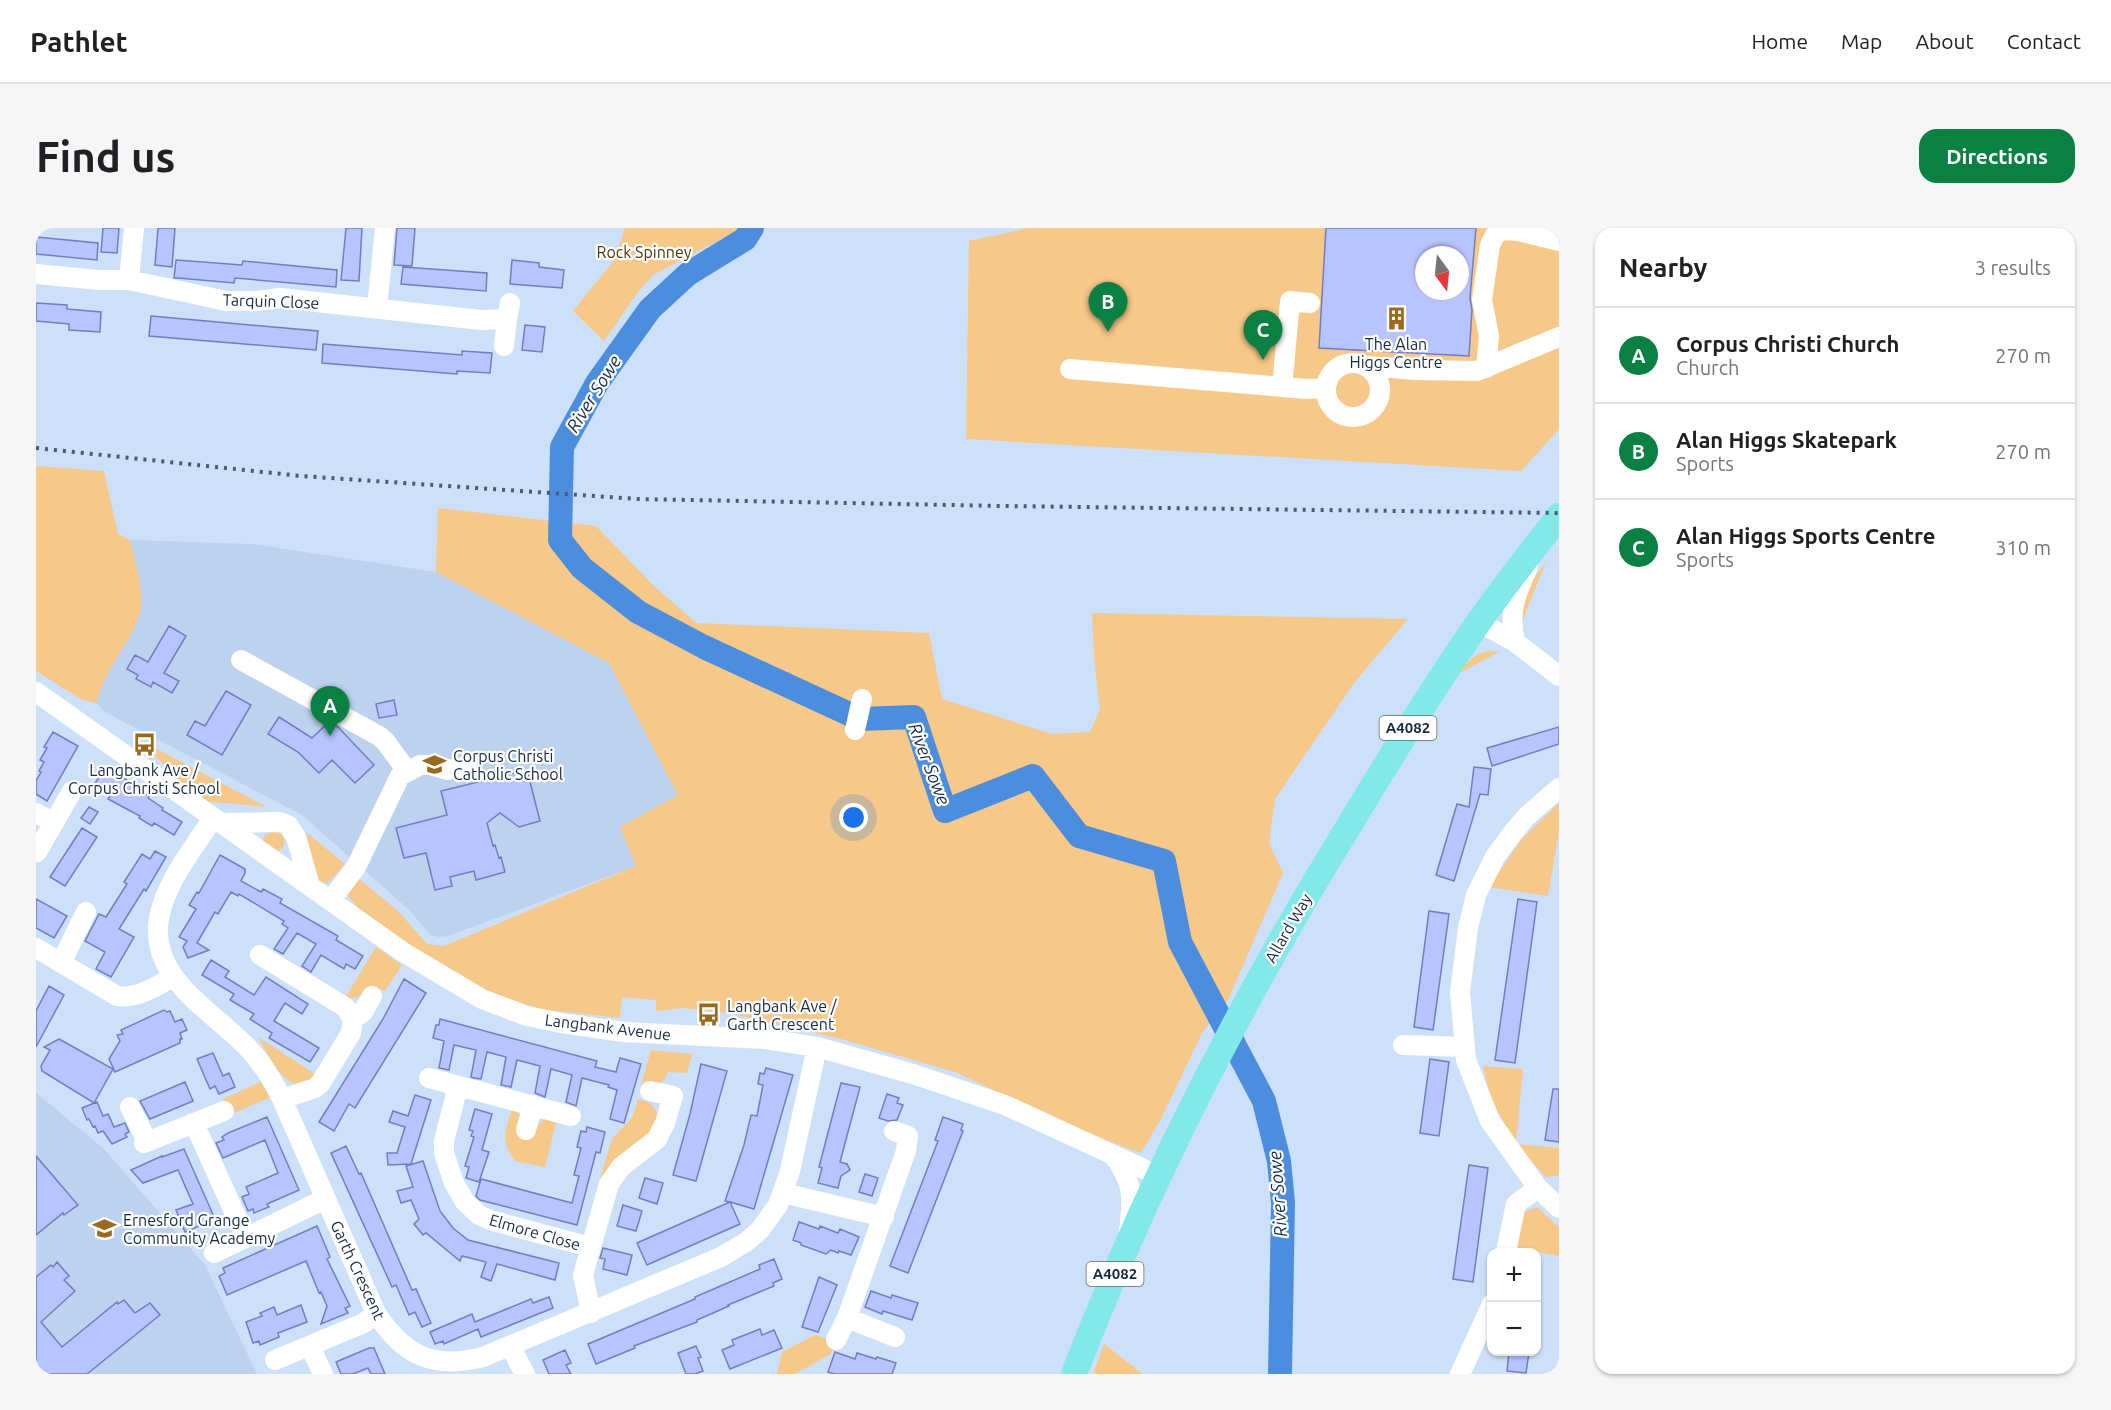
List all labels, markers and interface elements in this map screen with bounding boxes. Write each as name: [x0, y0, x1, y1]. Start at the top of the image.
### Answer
text: Pathlet: [30, 26, 128, 57]
text: Home: [1751, 29, 1808, 53]
text: Map: [1841, 29, 1882, 53]
text: About: [1915, 29, 1974, 53]
text: Contact: [2007, 29, 2081, 53]
button: Directions: [1919, 129, 2075, 183]
text: Find us: [36, 133, 175, 180]
park label: Rock Spinney: [597, 243, 692, 261]
north arrow: [1415, 246, 1469, 300]
text: Nearby: [1619, 253, 1707, 282]
text: 3 results: [1975, 256, 2051, 279]
pin: B: [1088, 282, 1128, 332]
street label: Tarquin Close: [222, 290, 320, 312]
building icon: The Alan Higgs Centre: [1383, 306, 1409, 332]
pin: C: [1244, 310, 1282, 360]
text: Corpus Christi Church: [1676, 331, 1899, 356]
place label: The Alan Higgs Centre: [1350, 335, 1442, 371]
text: A: [1631, 344, 1646, 367]
text: 270 m: [1995, 344, 2051, 367]
water label: River Sowe: [562, 352, 624, 435]
text: Church: [1676, 356, 1739, 379]
text: Alan Higgs Skatepark: [1676, 427, 1897, 452]
text: B: [1632, 440, 1645, 463]
text: 270 m: [1995, 440, 2051, 463]
text: Sports: [1676, 452, 1734, 475]
text: Alan Higgs Sports Centre: [1676, 523, 1935, 548]
text: C: [1632, 536, 1645, 559]
text: 310 m: [1995, 536, 2051, 559]
text: Sports: [1676, 548, 1734, 571]
pin: A: [310, 686, 350, 736]
road number: A4082: [1380, 716, 1436, 740]
water label: River Sowe: [905, 720, 955, 807]
bus stop icon: Langbank Ave / Corpus Christi School: [131, 732, 157, 758]
place label: Corpus Christi Catholic School: [453, 747, 563, 783]
school or university icon: Corpus Christi Catholic School: [422, 752, 448, 778]
place label: Langbank Ave / Corpus Christi School: [68, 761, 220, 797]
your location: [839, 803, 868, 832]
street label: Allard Way: [1261, 890, 1315, 966]
place label: Langbank Ave / Garth Crescent: [727, 997, 838, 1033]
bus stop icon: Langbank Ave / Garth Crescent: [696, 1002, 722, 1028]
street label: Langbank Avenue: [544, 1010, 672, 1044]
water label: River Sowe: [1264, 1150, 1290, 1238]
street label: Elmore Close: [487, 1210, 583, 1254]
place label: Ernesford Grange Community Academy: [123, 1211, 276, 1247]
school or university icon: Ernesford Grange Community Academy: [92, 1216, 118, 1242]
street label: Garth Crescent: [327, 1218, 389, 1323]
map controls: [1487, 1248, 1541, 1356]
button: +: [1487, 1248, 1541, 1302]
road number: A4082: [1086, 1262, 1144, 1286]
button: −: [1487, 1302, 1541, 1356]

